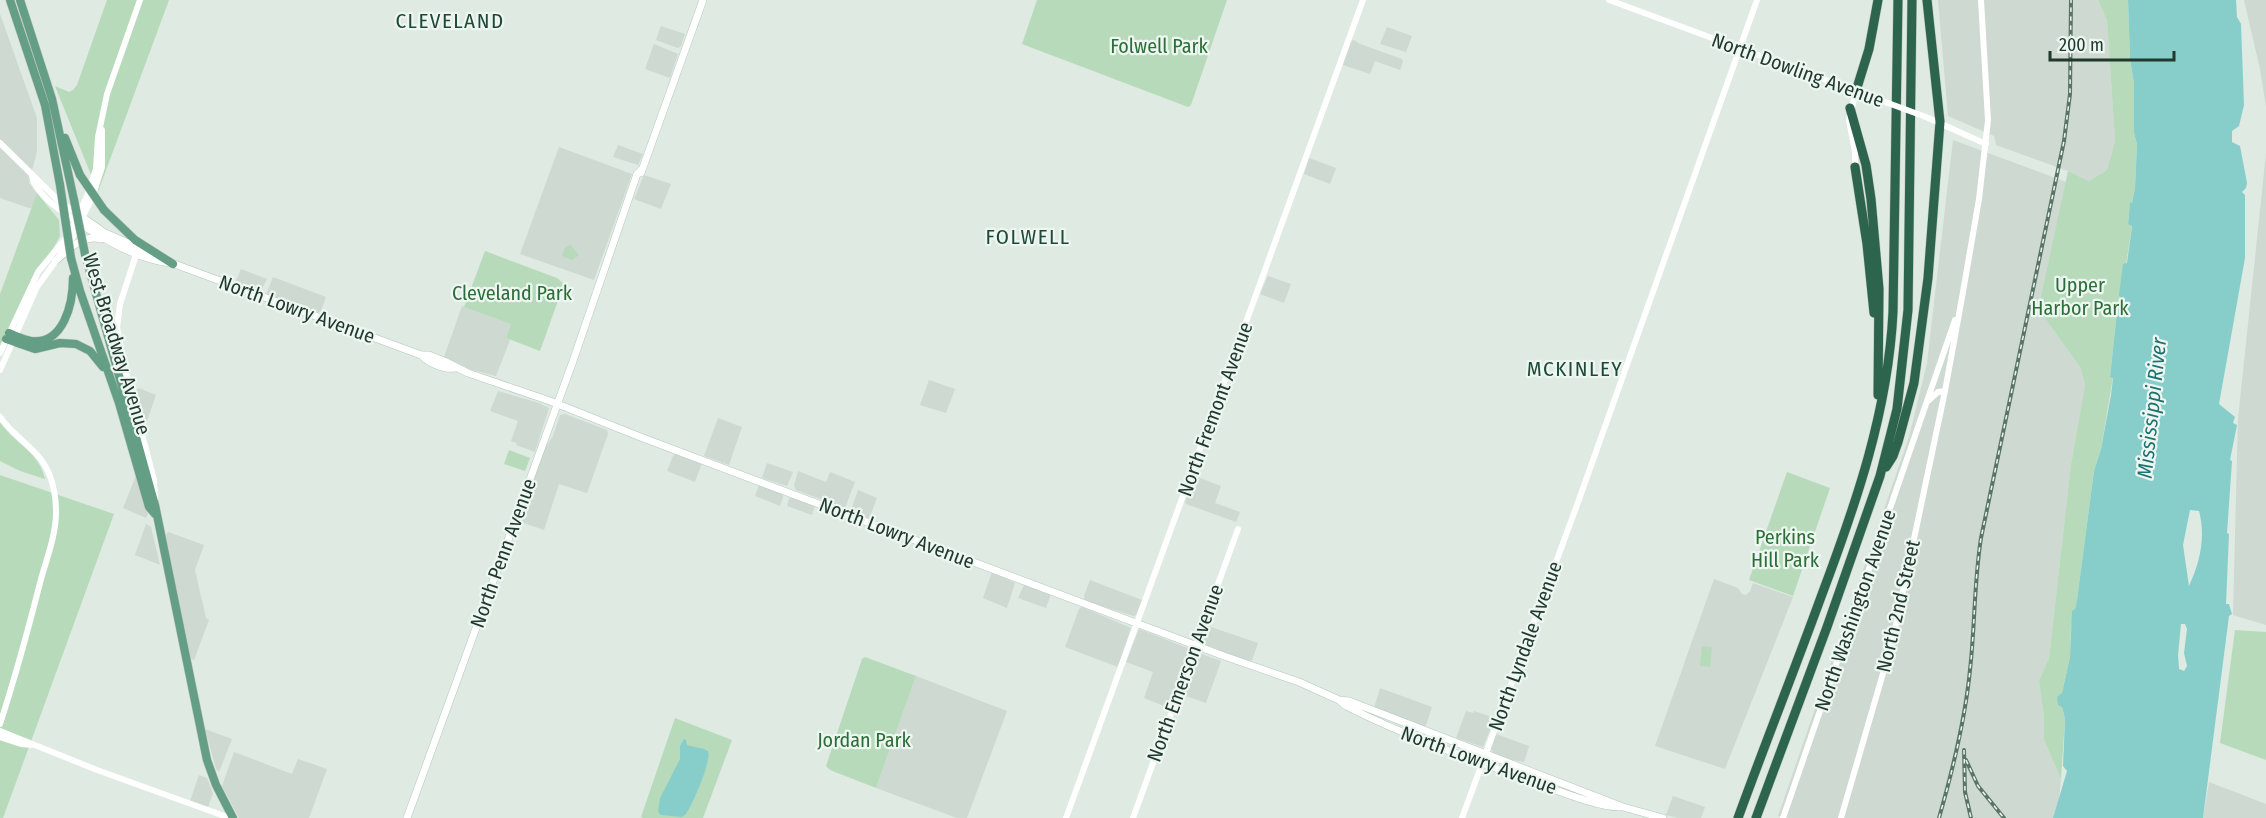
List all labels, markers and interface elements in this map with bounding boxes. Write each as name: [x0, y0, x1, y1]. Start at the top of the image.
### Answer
district label: CLEVELAND: [395, 8, 505, 34]
scale bar: [2050, 24, 2174, 62]
street label: North Dowling Avenue: [1709, 28, 1887, 112]
park label: Folwell Park: [1110, 34, 1208, 58]
text: 200 m: [2059, 34, 2104, 56]
district label: FOLWELL: [985, 224, 1071, 250]
street label: West Broadway Avenue: [78, 250, 156, 438]
street label: North Lowry Avenue: [216, 270, 378, 348]
park label: Upper Harbor Park: [2031, 273, 2129, 320]
park label: Cleveland Park: [452, 281, 573, 305]
street label: North Fremont Avenue: [1172, 319, 1258, 499]
water label: Mississippi River: [2132, 336, 2172, 480]
district label: MCKINLEY: [1527, 356, 1623, 382]
street label: North Penn Avenue: [465, 475, 541, 631]
street label: North Lowry Avenue: [816, 492, 978, 574]
street label: North Washington Avenue: [1809, 506, 1901, 714]
park label: Perkins Hill Park: [1751, 525, 1820, 572]
street label: North 2nd Street: [1871, 537, 1925, 675]
street label: North Lyndale Avenue: [1483, 558, 1567, 734]
street label: North Emerson Avenue: [1142, 581, 1228, 765]
street label: North Lowry Avenue: [1398, 721, 1560, 799]
park label: Jordan Park: [817, 728, 912, 752]

